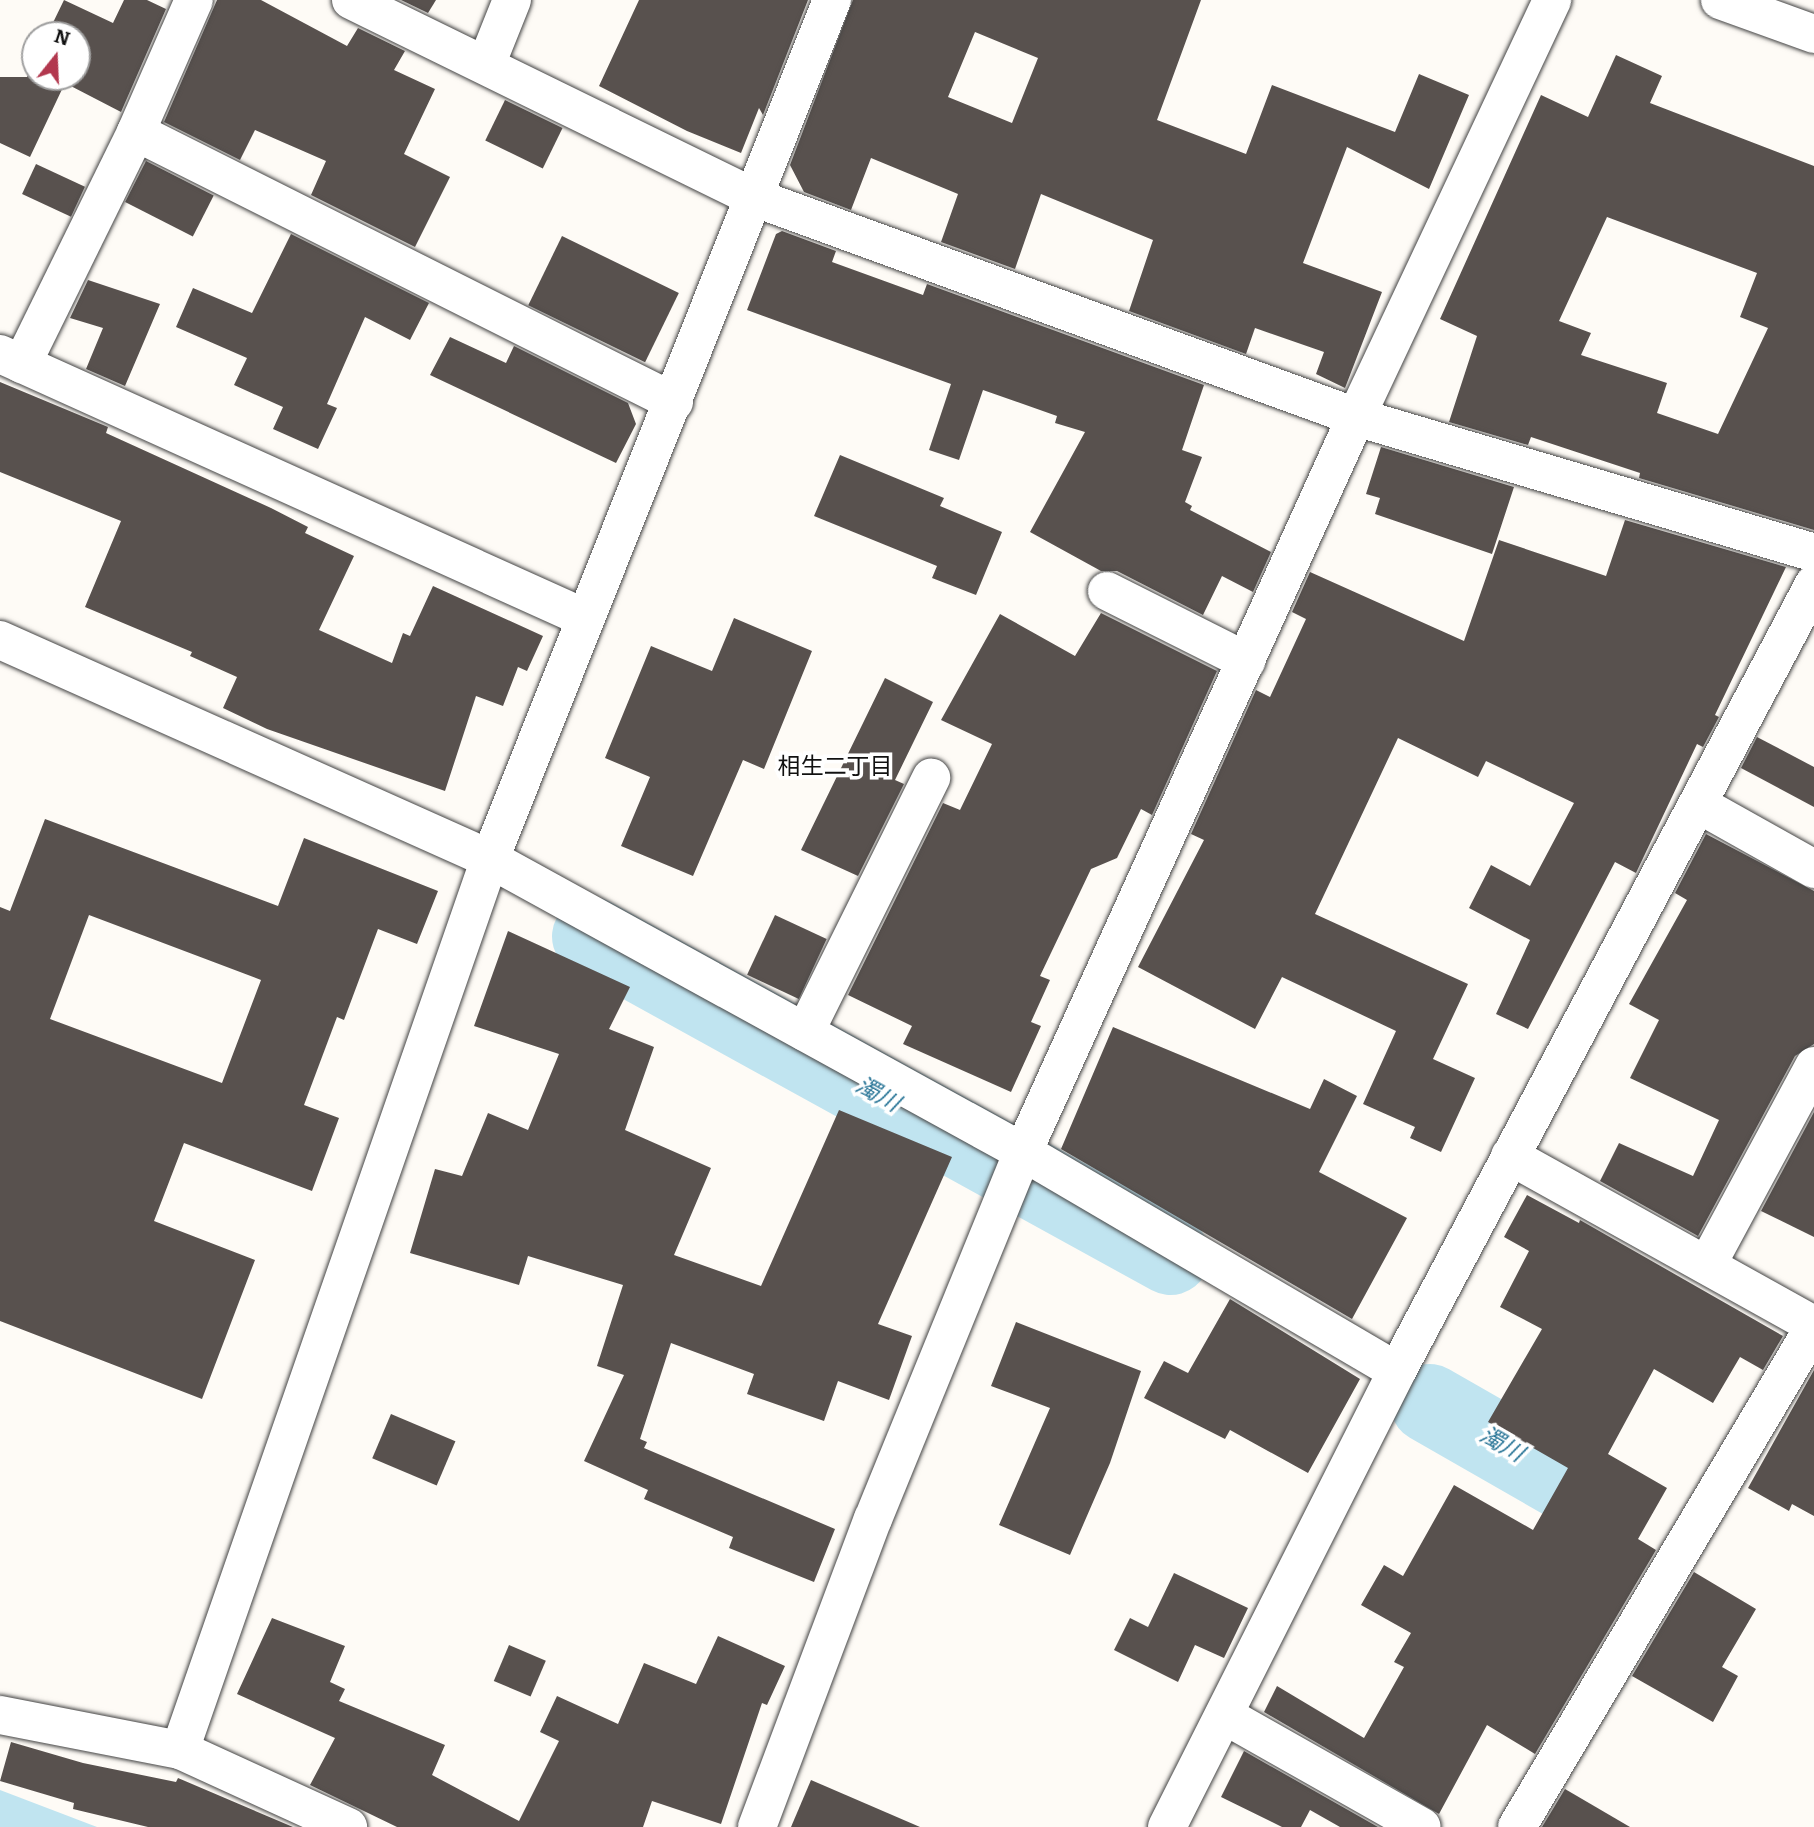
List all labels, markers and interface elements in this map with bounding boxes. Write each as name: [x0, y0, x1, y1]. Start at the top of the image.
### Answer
north arrow: [21, 21, 91, 91]
text: N: [51, 24, 73, 51]
district label: 相生二丁目: [778, 752, 892, 780]
water label: 濁川: [851, 1071, 905, 1117]
water label: 濁川: [1475, 1421, 1529, 1467]

